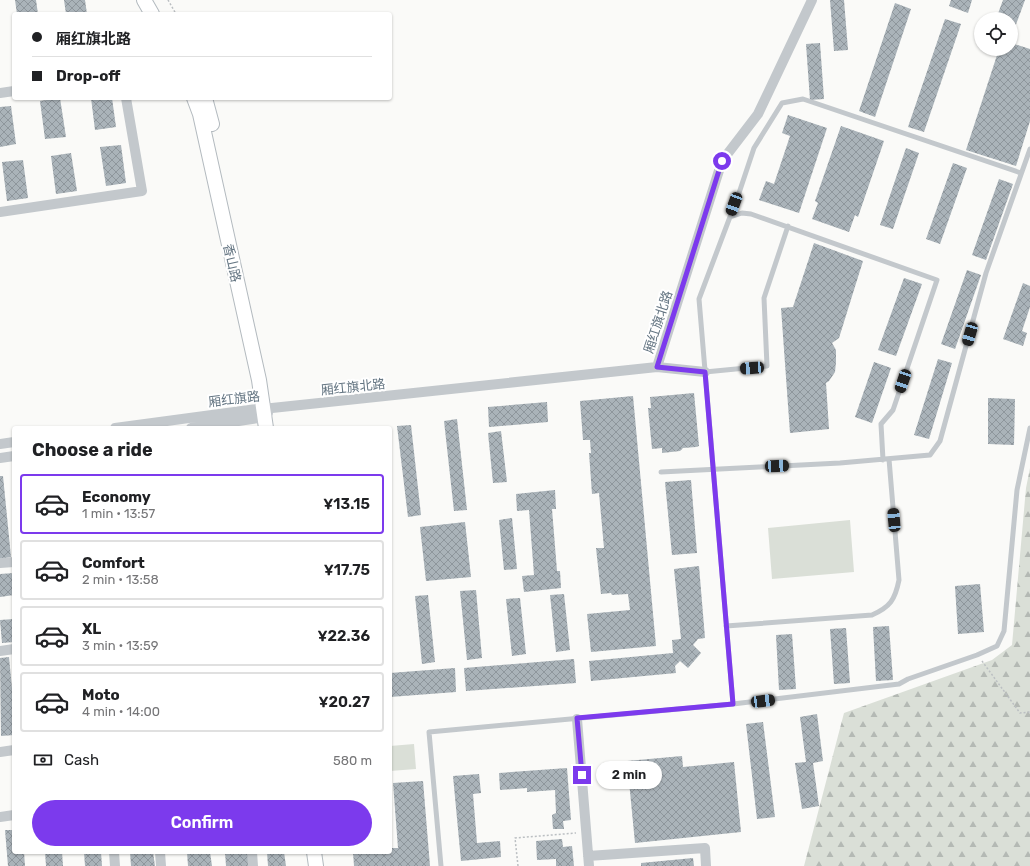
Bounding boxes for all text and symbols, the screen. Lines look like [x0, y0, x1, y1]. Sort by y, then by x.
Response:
map controls [974, 12, 1018, 56]
button: locate [974, 12, 1018, 56]
text: 厢红旗北路 [56, 30, 131, 48]
text: Drop-off [56, 67, 120, 85]
route start [713, 152, 731, 170]
car [724, 191, 744, 217]
street label: 香山路 [220, 242, 244, 284]
street label: 厢红旗北路 [641, 289, 675, 355]
car [961, 321, 979, 347]
car [740, 361, 764, 375]
car [893, 368, 913, 394]
street label: 厢红旗北路 [320, 376, 386, 398]
street label: 厢红旗路 [207, 388, 261, 410]
text: Choose a ride [32, 439, 153, 461]
car [765, 459, 789, 473]
icon: car [34, 486, 70, 522]
text: Economy [82, 488, 151, 506]
text: ¥13.15 [323, 495, 370, 513]
text: 1 min · 13:57 [82, 506, 155, 521]
car [887, 508, 901, 532]
icon: car [34, 552, 70, 588]
text: Comfort [82, 554, 145, 572]
text: ¥17.75 [324, 561, 370, 579]
text: 2 min · 13:58 [82, 572, 159, 587]
icon: car [34, 618, 70, 654]
text: XL [82, 620, 101, 638]
text: ¥22.36 [318, 627, 370, 645]
text: 3 min · 13:59 [82, 638, 158, 653]
icon: car [34, 684, 70, 720]
text: Moto [82, 686, 120, 704]
text: ¥20.27 [319, 693, 370, 711]
car [750, 694, 776, 708]
text: 4 min · 14:00 [82, 704, 160, 719]
icon: cash [32, 749, 54, 771]
text: Cash [64, 751, 99, 769]
text: 580 m [333, 753, 372, 768]
callout: 2 min [596, 761, 662, 789]
route end [573, 766, 591, 784]
text: 2 min [612, 767, 646, 782]
button: Confirm [32, 800, 372, 846]

